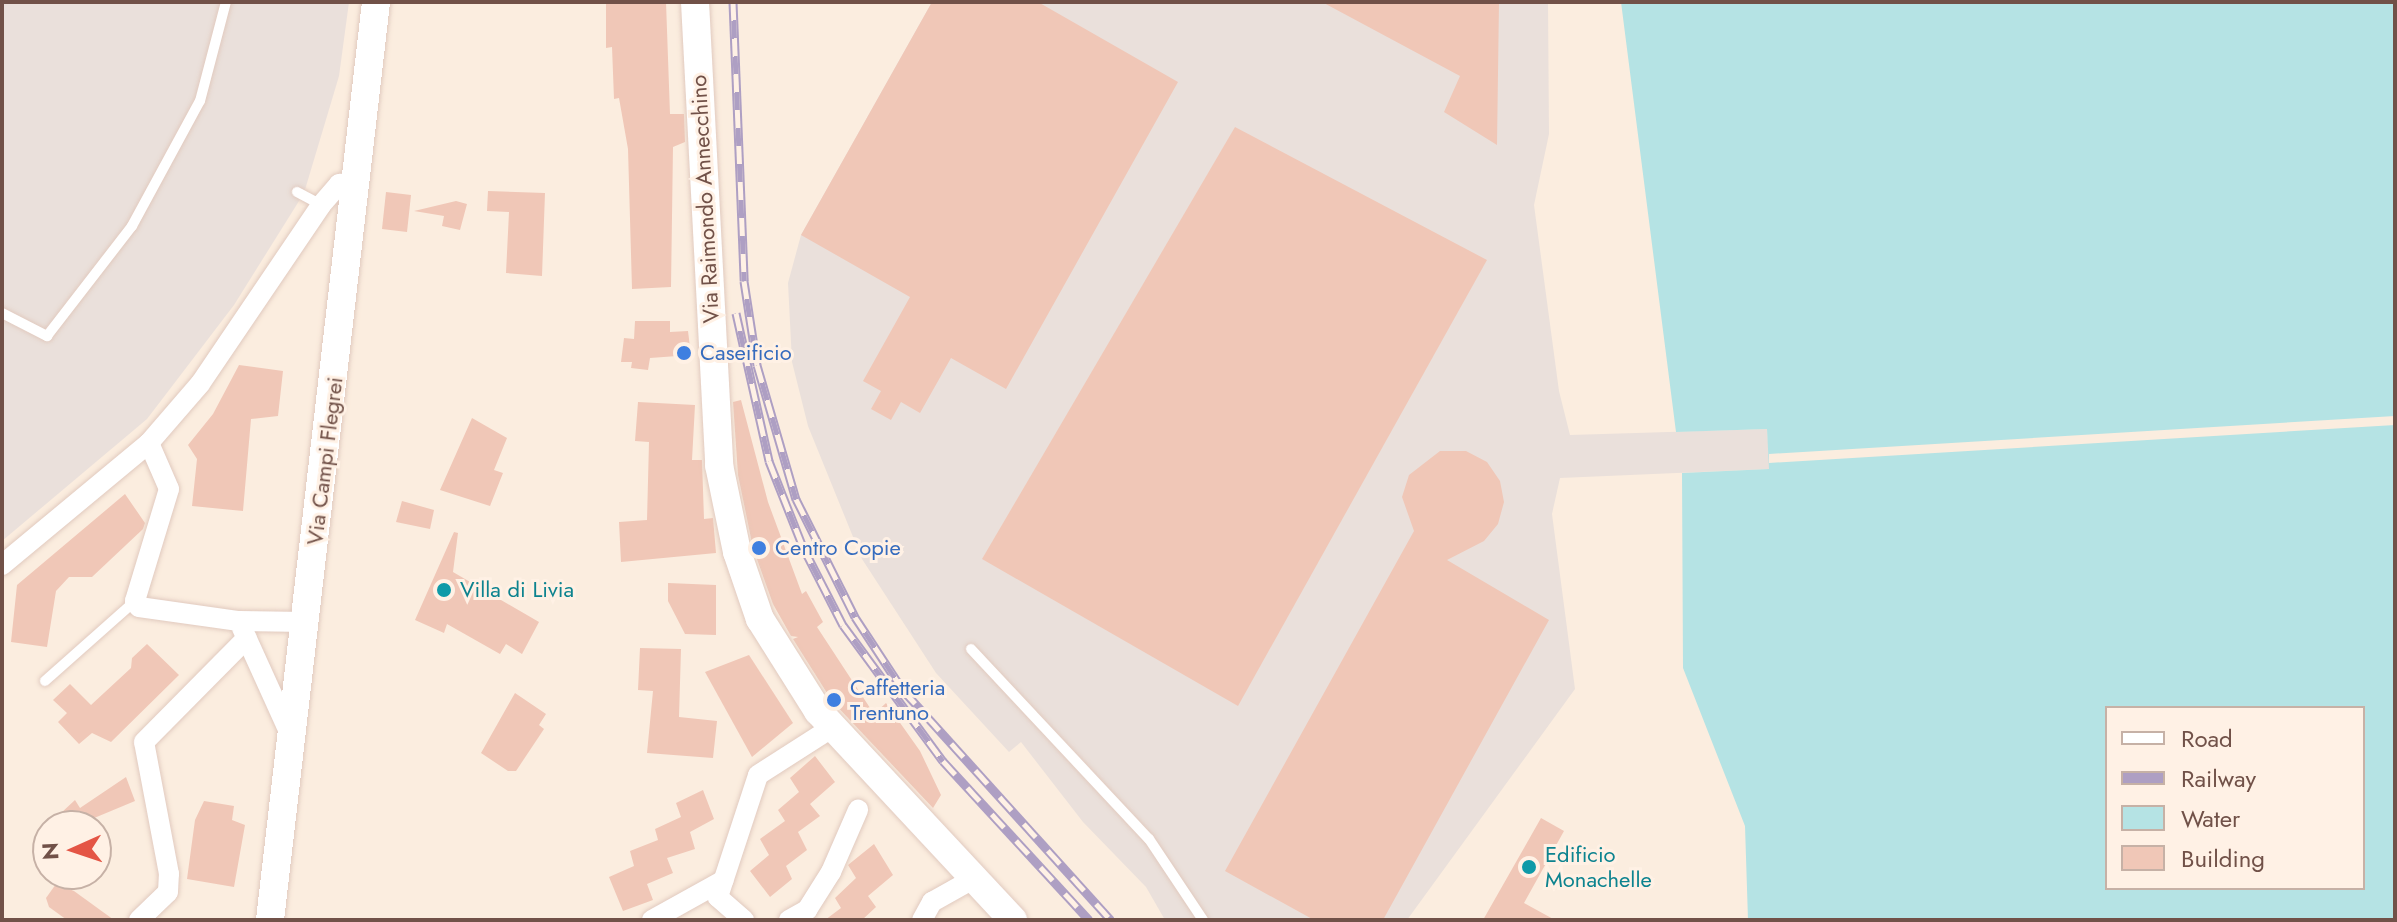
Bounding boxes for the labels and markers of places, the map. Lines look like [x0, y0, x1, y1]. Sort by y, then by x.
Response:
place label: Caseificio [700, 340, 792, 366]
marker: Caseificio [675, 344, 693, 362]
place label: Centro Copie [775, 535, 901, 561]
marker: Centro Copie [750, 539, 768, 557]
place label: Villa di Livia [460, 577, 574, 603]
marker: Villa di Livia [435, 581, 453, 599]
place label: Caffetteria Trentuno [850, 674, 945, 726]
marker: Caffetteria Trentuno [825, 691, 843, 709]
place label: Edificio Monachelle [1545, 841, 1652, 892]
marker: Edificio Monachelle [1520, 858, 1538, 876]

